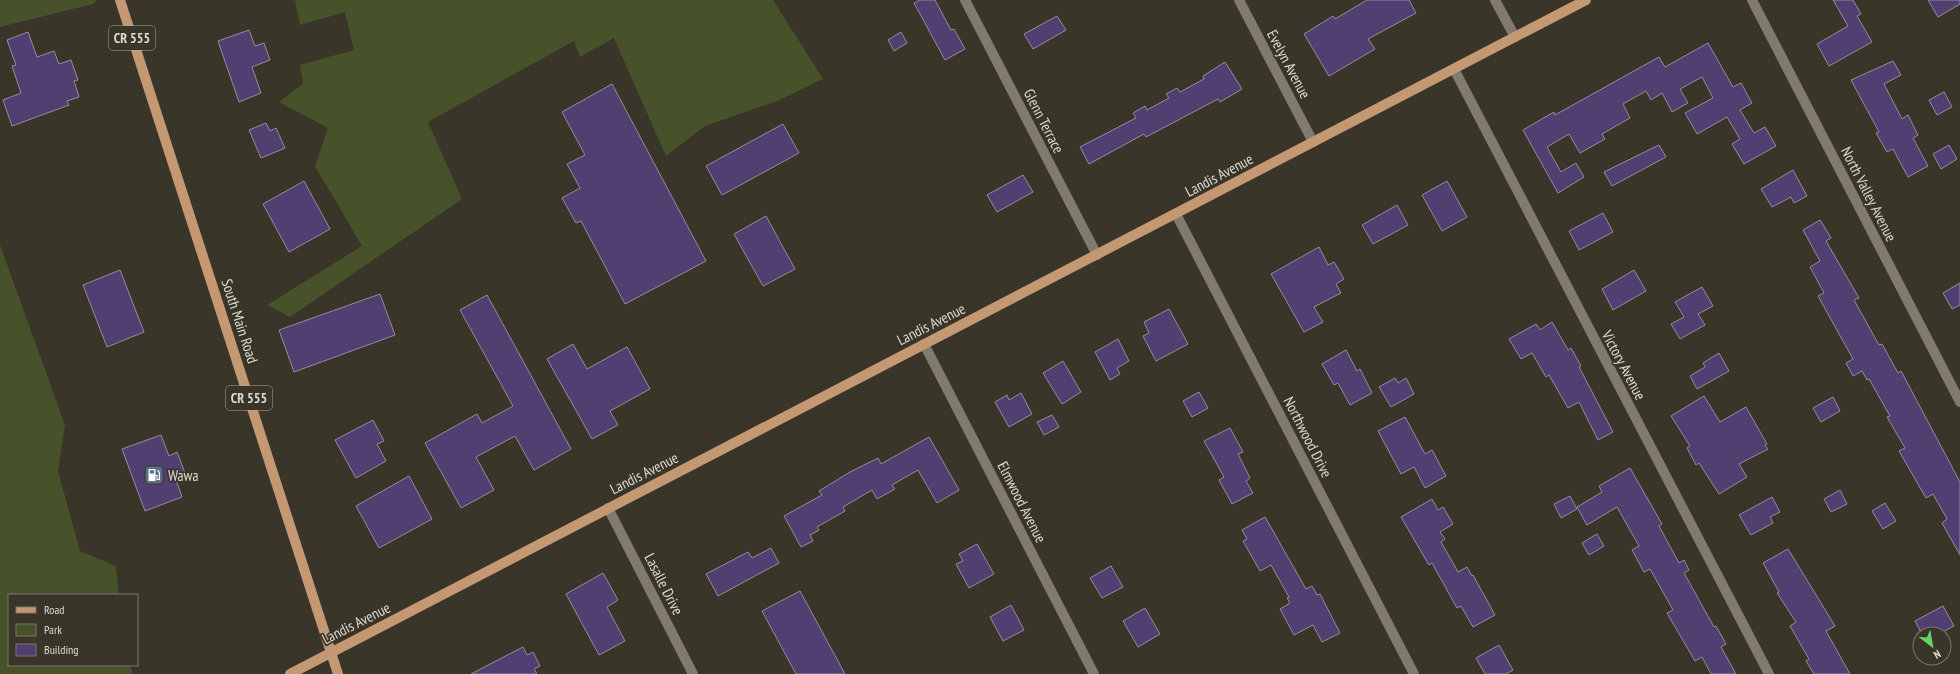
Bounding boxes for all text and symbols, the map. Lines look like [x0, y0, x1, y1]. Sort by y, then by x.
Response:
road number: CR 555 [109, 26, 155, 50]
street label: Evelyn Avenue [1263, 26, 1315, 102]
street label: Glenn Terrace [1020, 86, 1068, 156]
street label: North Valley Avenue [1837, 143, 1901, 245]
street label: Landis Avenue [1182, 149, 1256, 201]
street label: South Main Road [217, 276, 263, 366]
street label: Landis Avenue [894, 299, 968, 349]
street label: Victory Avenue [1597, 326, 1650, 403]
road number: CR 555 [226, 386, 272, 410]
street label: Northwood Drive [1279, 393, 1337, 481]
street label: Landis Avenue [607, 448, 681, 498]
street label: Elmwood Avenue [993, 458, 1051, 546]
fuel station icon: Wawa [143, 464, 165, 486]
place label: Wawa [168, 466, 198, 485]
street label: Lasalle Drive [640, 550, 688, 618]
legend [8, 594, 138, 666]
street label: Landis Avenue [319, 598, 393, 648]
text: Road [44, 602, 64, 617]
text: Park [44, 622, 62, 637]
north arrow [1912, 626, 1952, 666]
text: Building [44, 642, 79, 657]
text: N [1931, 647, 1943, 662]

